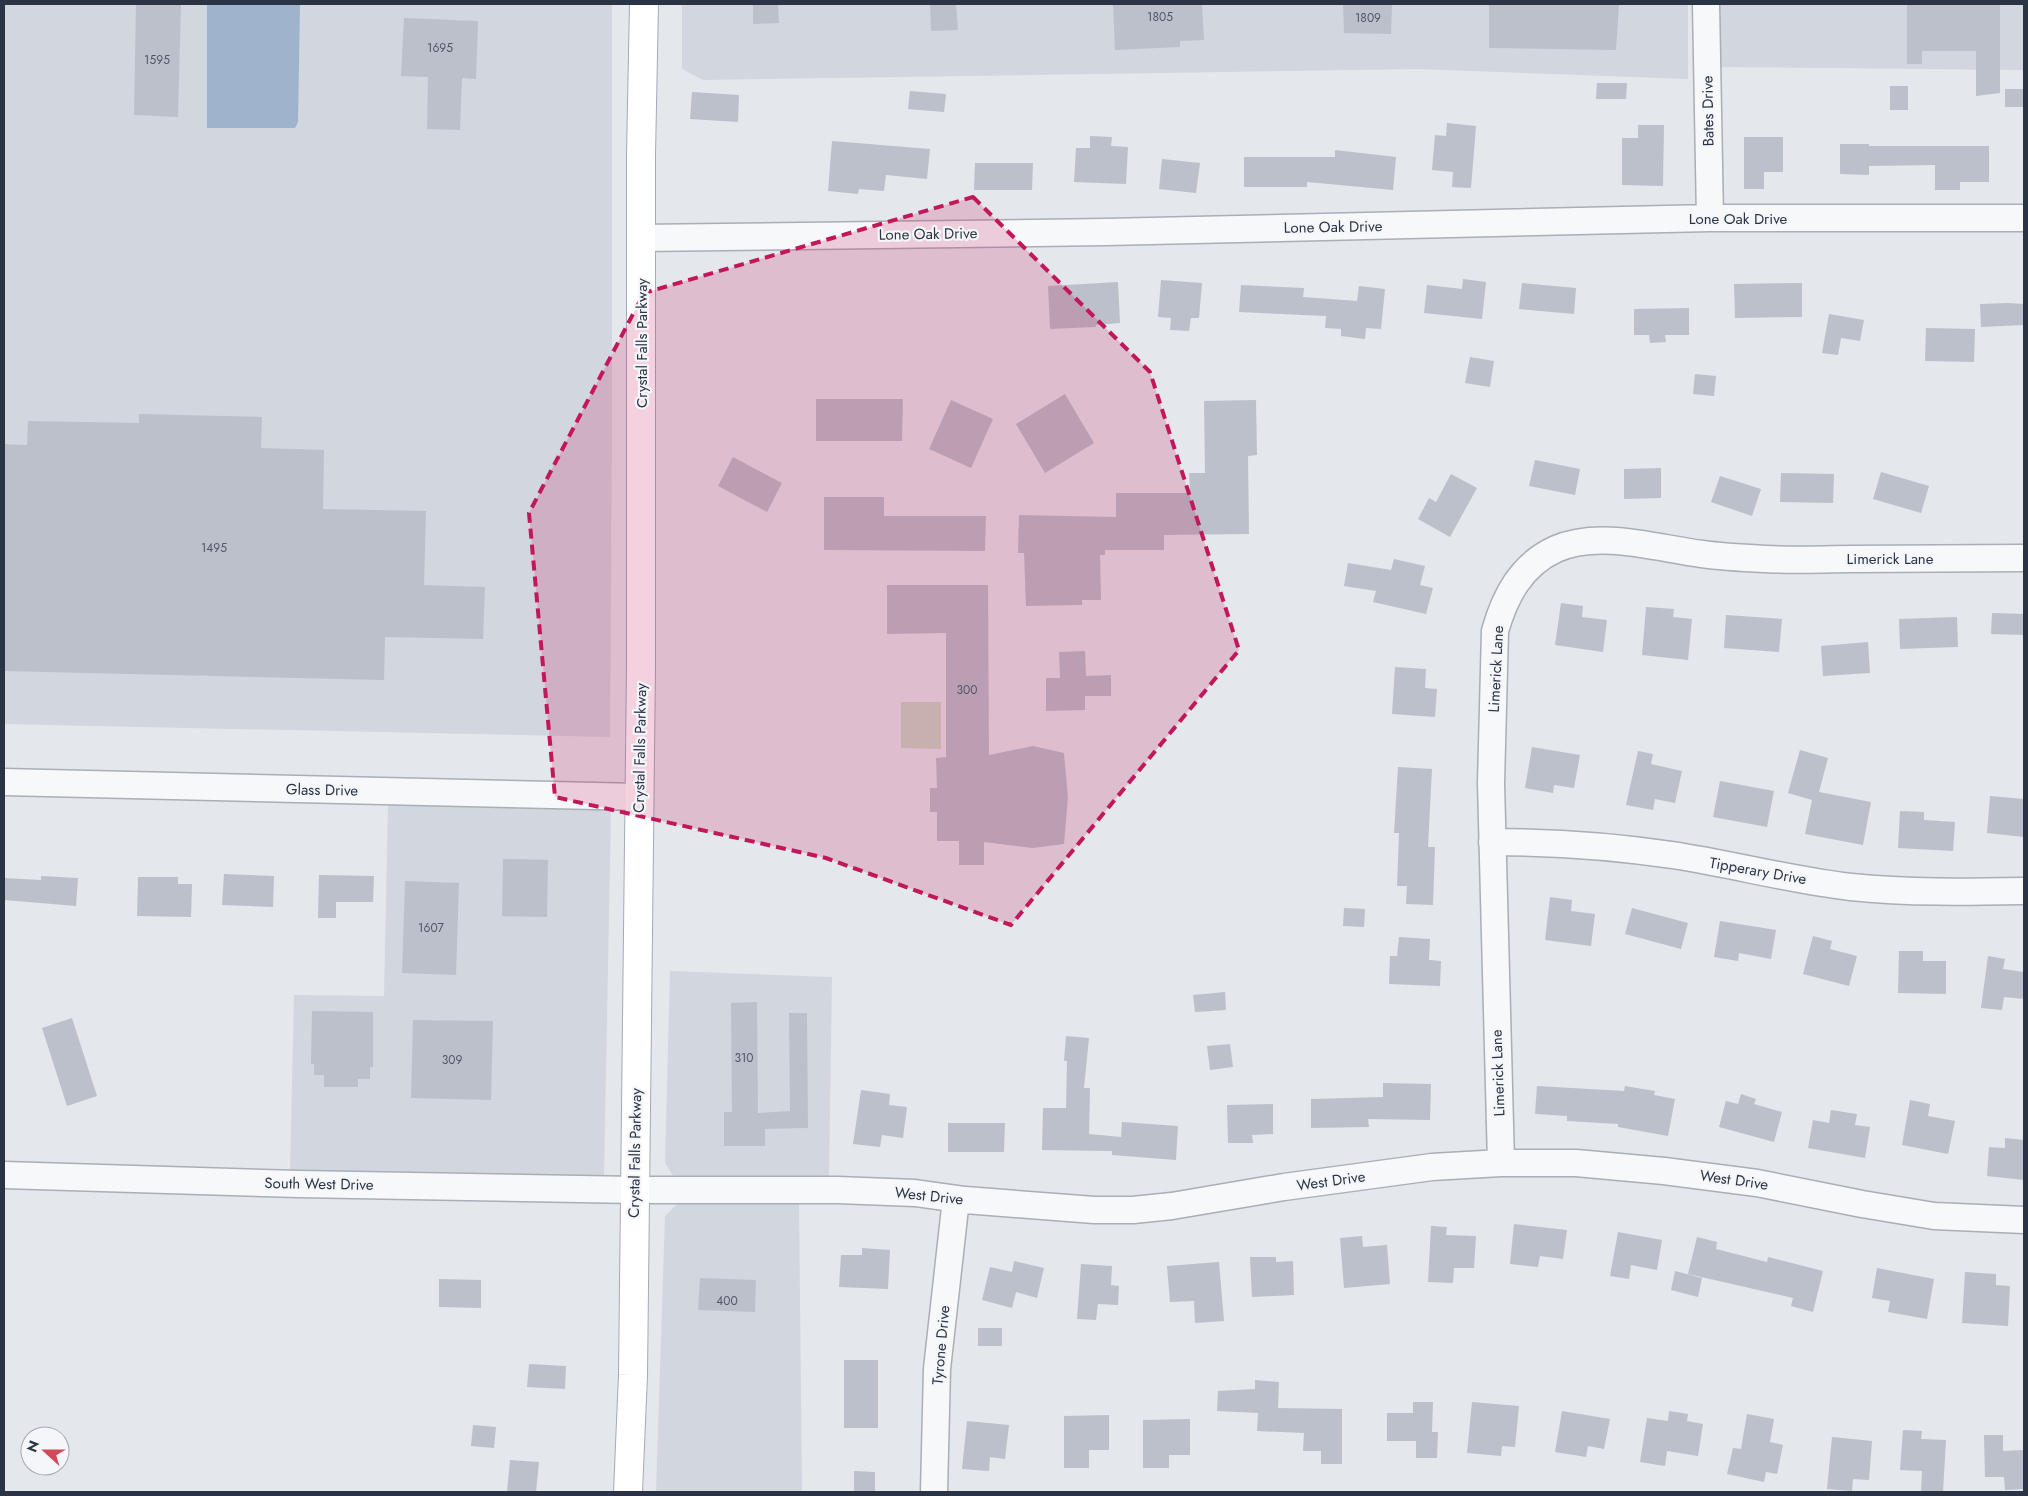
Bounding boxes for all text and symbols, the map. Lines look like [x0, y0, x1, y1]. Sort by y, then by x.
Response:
house number: 1805 [1147, 8, 1173, 26]
house number: 1809 [1355, 9, 1381, 27]
house number: 1695 [427, 39, 453, 57]
house number: 1595 [144, 51, 170, 69]
street label: Bates Drive [1696, 75, 1720, 147]
street label: Lone Oak Drive [1689, 208, 1788, 230]
street label: Lone Oak Drive [1284, 215, 1383, 239]
street label: Lone Oak Drive [879, 222, 978, 246]
street label: Crystal Falls Parkway [631, 278, 653, 408]
house number: 1495 [201, 539, 227, 557]
street label: Limerick Lane [1847, 548, 1934, 570]
street label: Limerick Lane [1483, 625, 1509, 713]
house number: 300 [957, 681, 977, 699]
street label: Crystal Falls Parkway [628, 682, 652, 813]
street label: Glass Drive [286, 778, 359, 802]
street label: Tipperary Drive [1708, 852, 1808, 890]
house number: 1607 [418, 919, 445, 937]
street label: Limerick Lane [1485, 1029, 1511, 1117]
house number: 310 [734, 1049, 754, 1067]
house number: 309 [442, 1051, 462, 1069]
street label: Crystal Falls Parkway [623, 1087, 647, 1218]
street label: West Drive [1698, 1164, 1770, 1196]
street label: West Drive [1295, 1165, 1367, 1197]
street label: South West Drive [264, 1172, 374, 1196]
street label: West Drive [894, 1181, 965, 1211]
house number: 400 [716, 1292, 738, 1310]
street label: Tyrone Drive [927, 1304, 955, 1386]
north arrow [20, 1426, 70, 1476]
text: N [22, 1438, 44, 1455]

